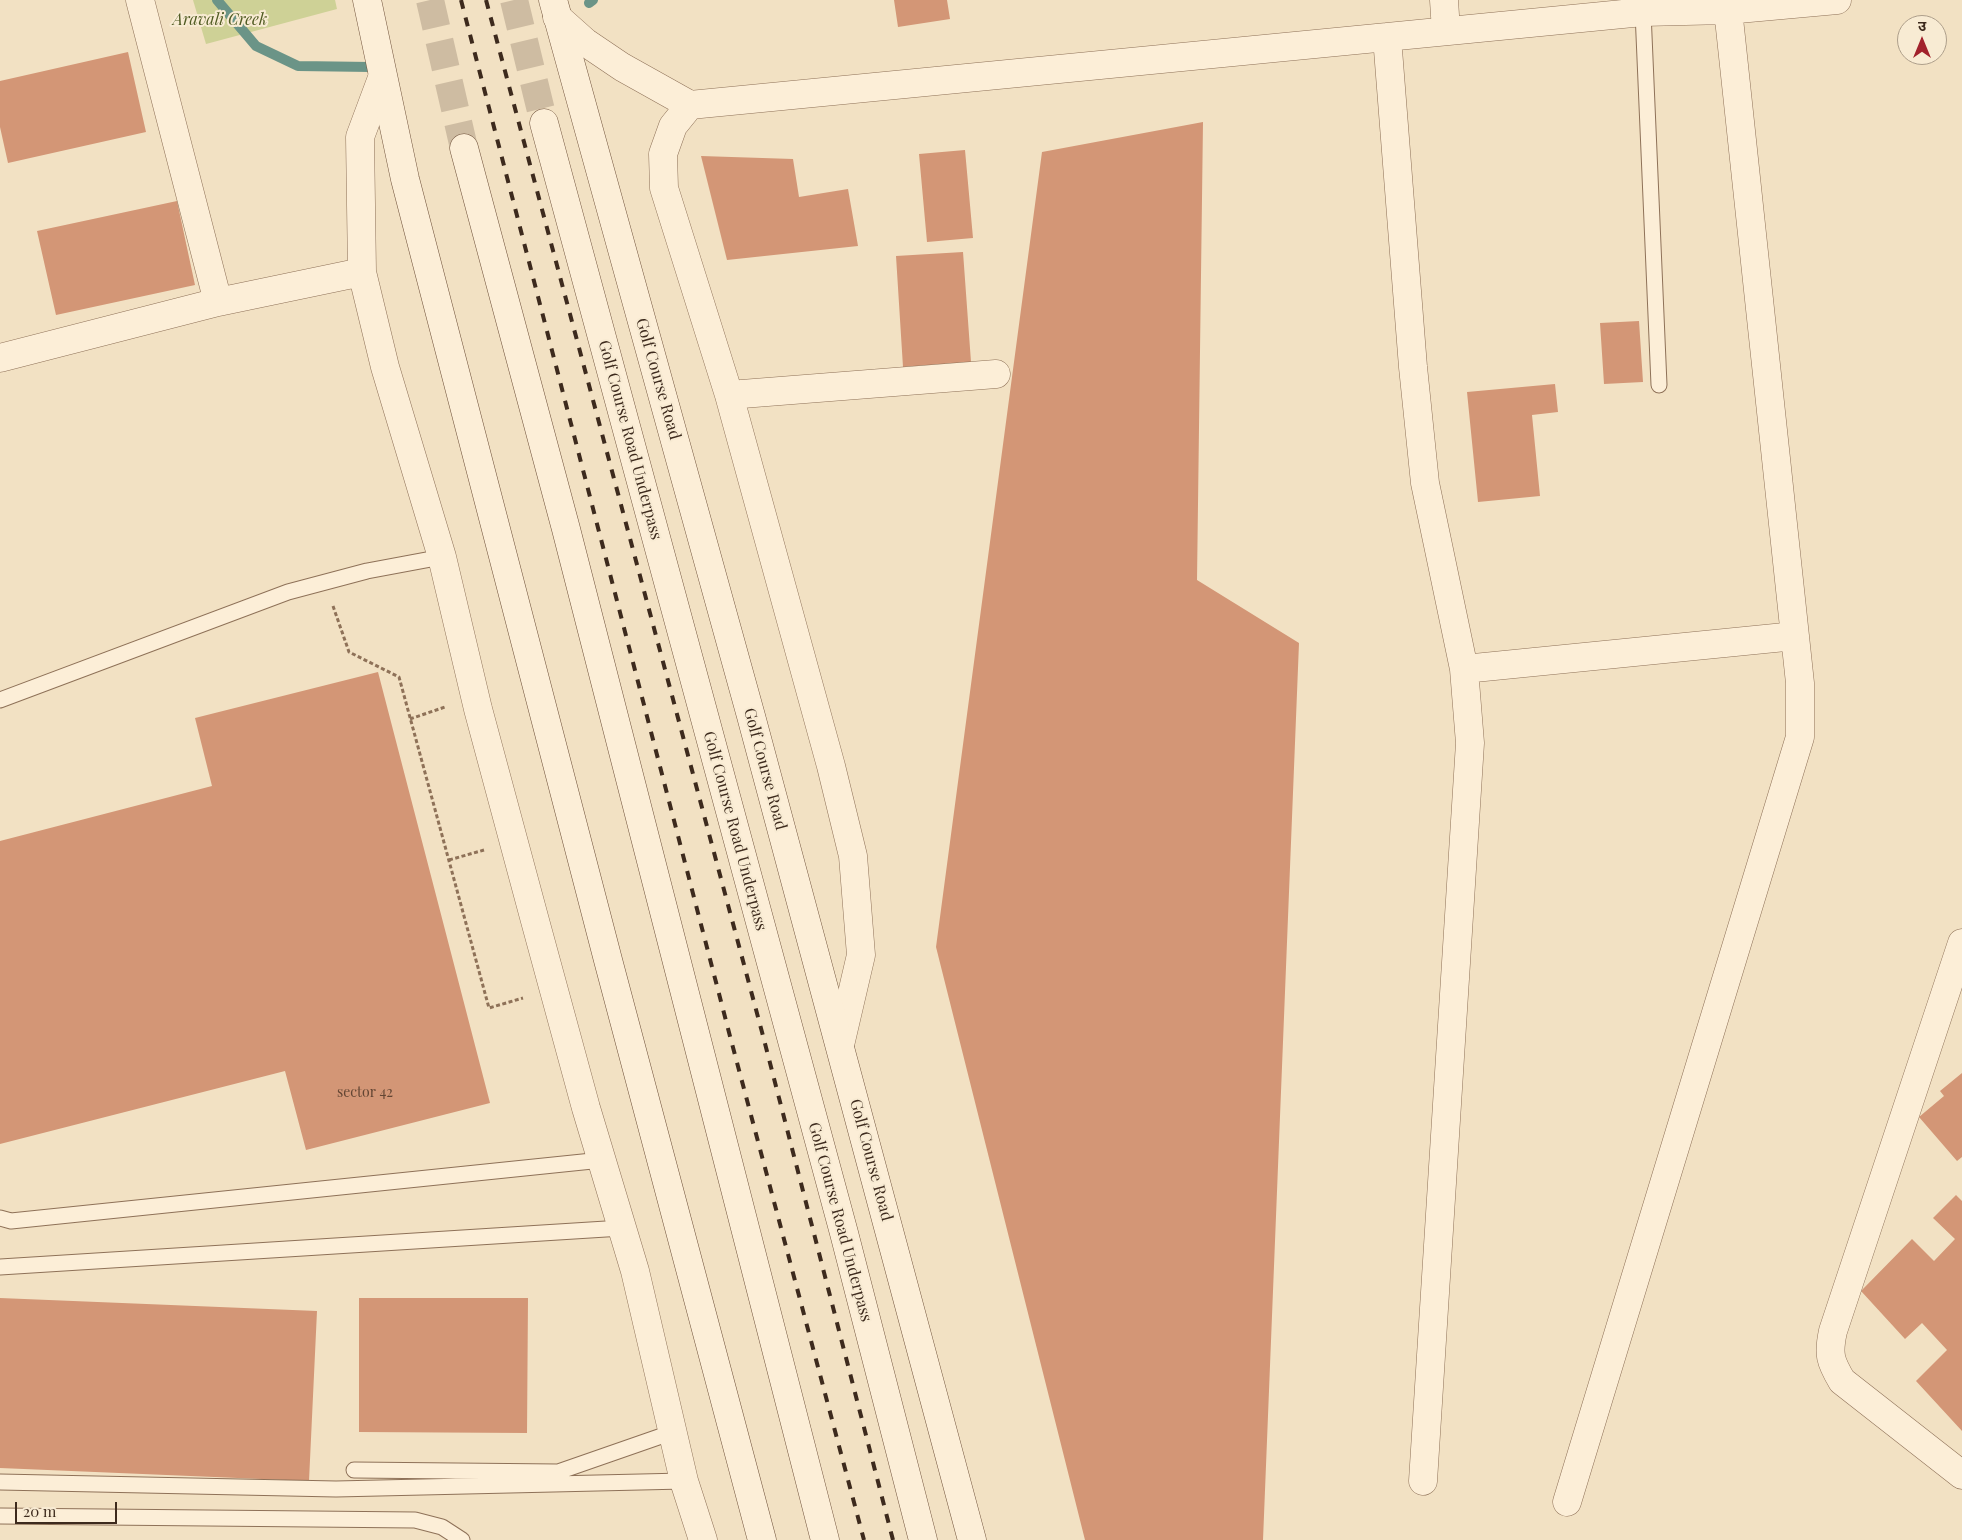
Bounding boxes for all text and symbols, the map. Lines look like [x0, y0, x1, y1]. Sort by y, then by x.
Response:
park label: Aravali Creek [173, 10, 267, 30]
north arrow [1897, 15, 1947, 65]
text: उ [1918, 16, 1926, 35]
street label: Golf Course Road [631, 316, 685, 442]
street label: Golf Course Road Underpass [594, 338, 666, 542]
street label: Golf Course Road [739, 706, 791, 832]
street label: Golf Course Road Underpass [699, 729, 771, 933]
house number: sector 42 [337, 1085, 393, 1101]
street label: Golf Course Road [845, 1097, 897, 1223]
street label: Golf Course Road Underpass [804, 1120, 876, 1324]
scale bar [18, 1492, 120, 1524]
text: 20 m [23, 1501, 56, 1521]

